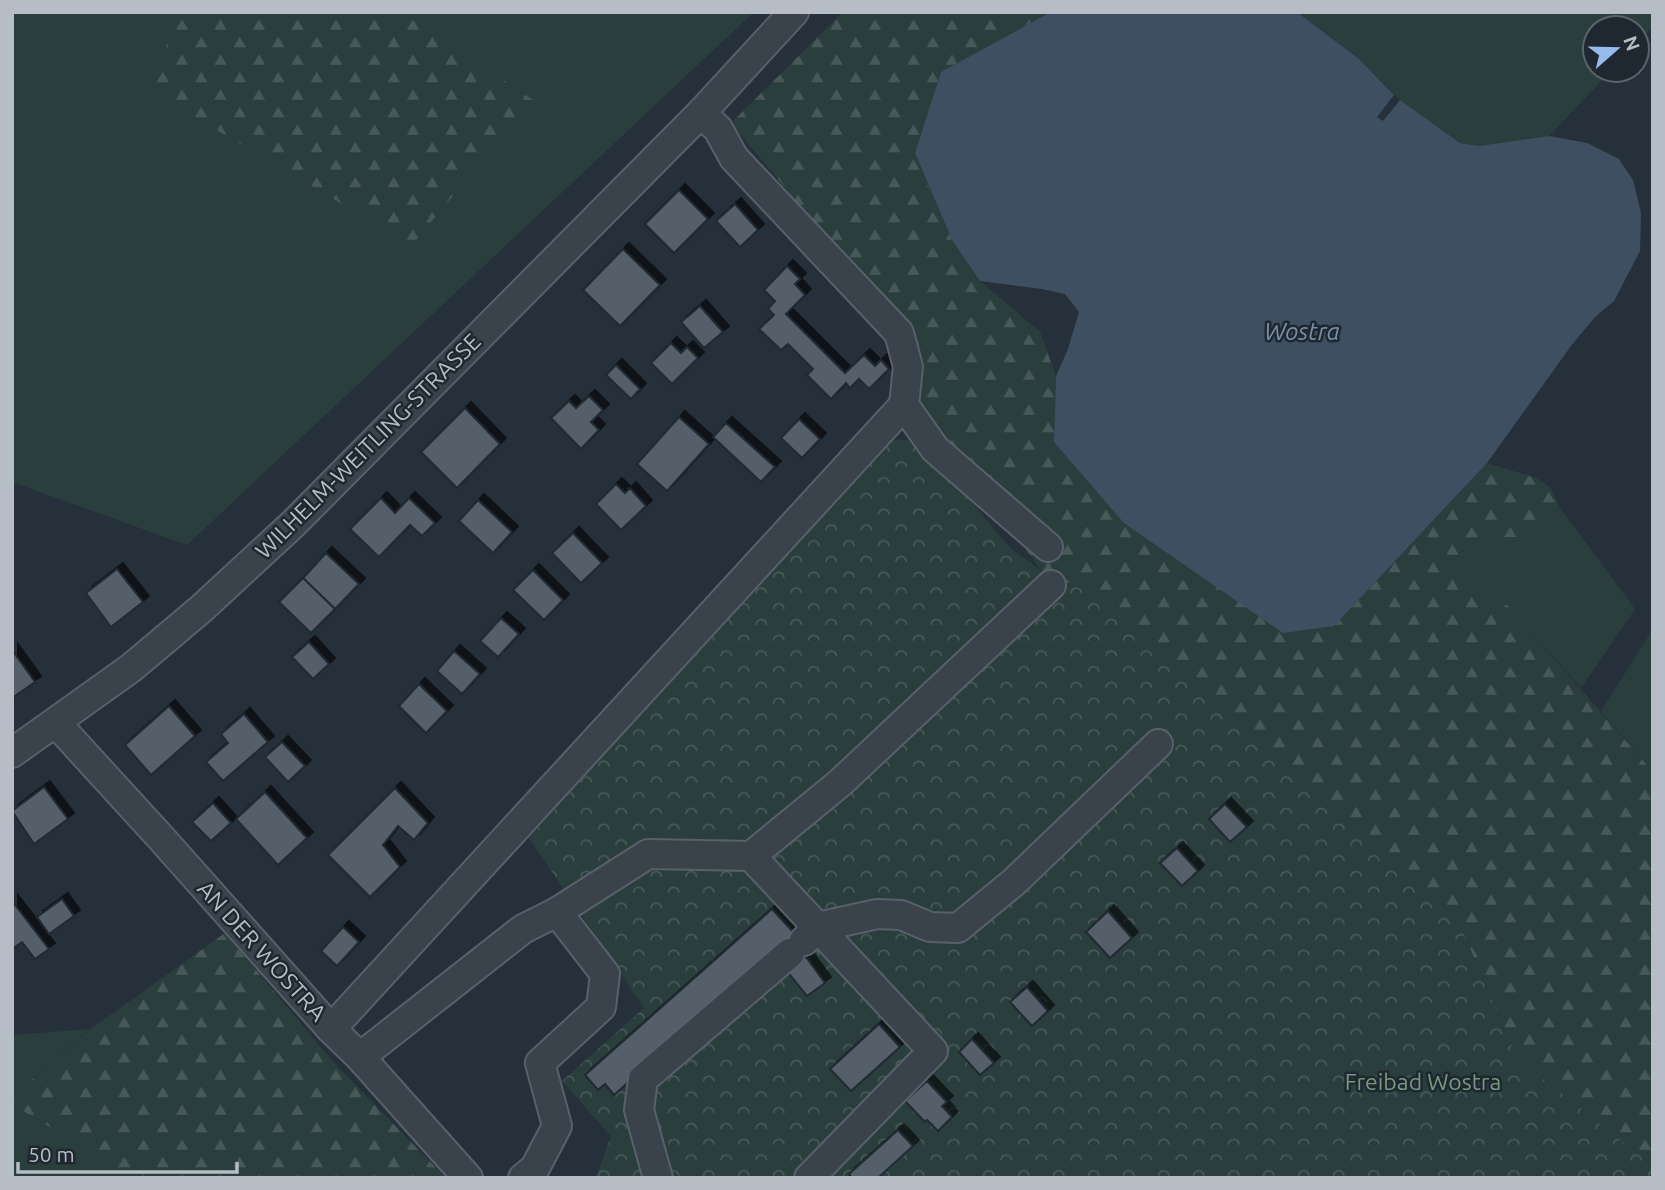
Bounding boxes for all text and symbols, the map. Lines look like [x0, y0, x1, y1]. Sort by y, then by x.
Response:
north arrow [1581, 14, 1651, 84]
text: N [1619, 33, 1645, 54]
water label: Wostra [1264, 318, 1340, 345]
street label: WILHELM-WEITLING-STRASSE [250, 328, 485, 563]
street label: AN DER WOSTRA [193, 876, 332, 1026]
park label: Freibad Wostra [1345, 1069, 1501, 1094]
scale bar [18, 1130, 236, 1174]
text: 50 m [28, 1142, 75, 1166]

